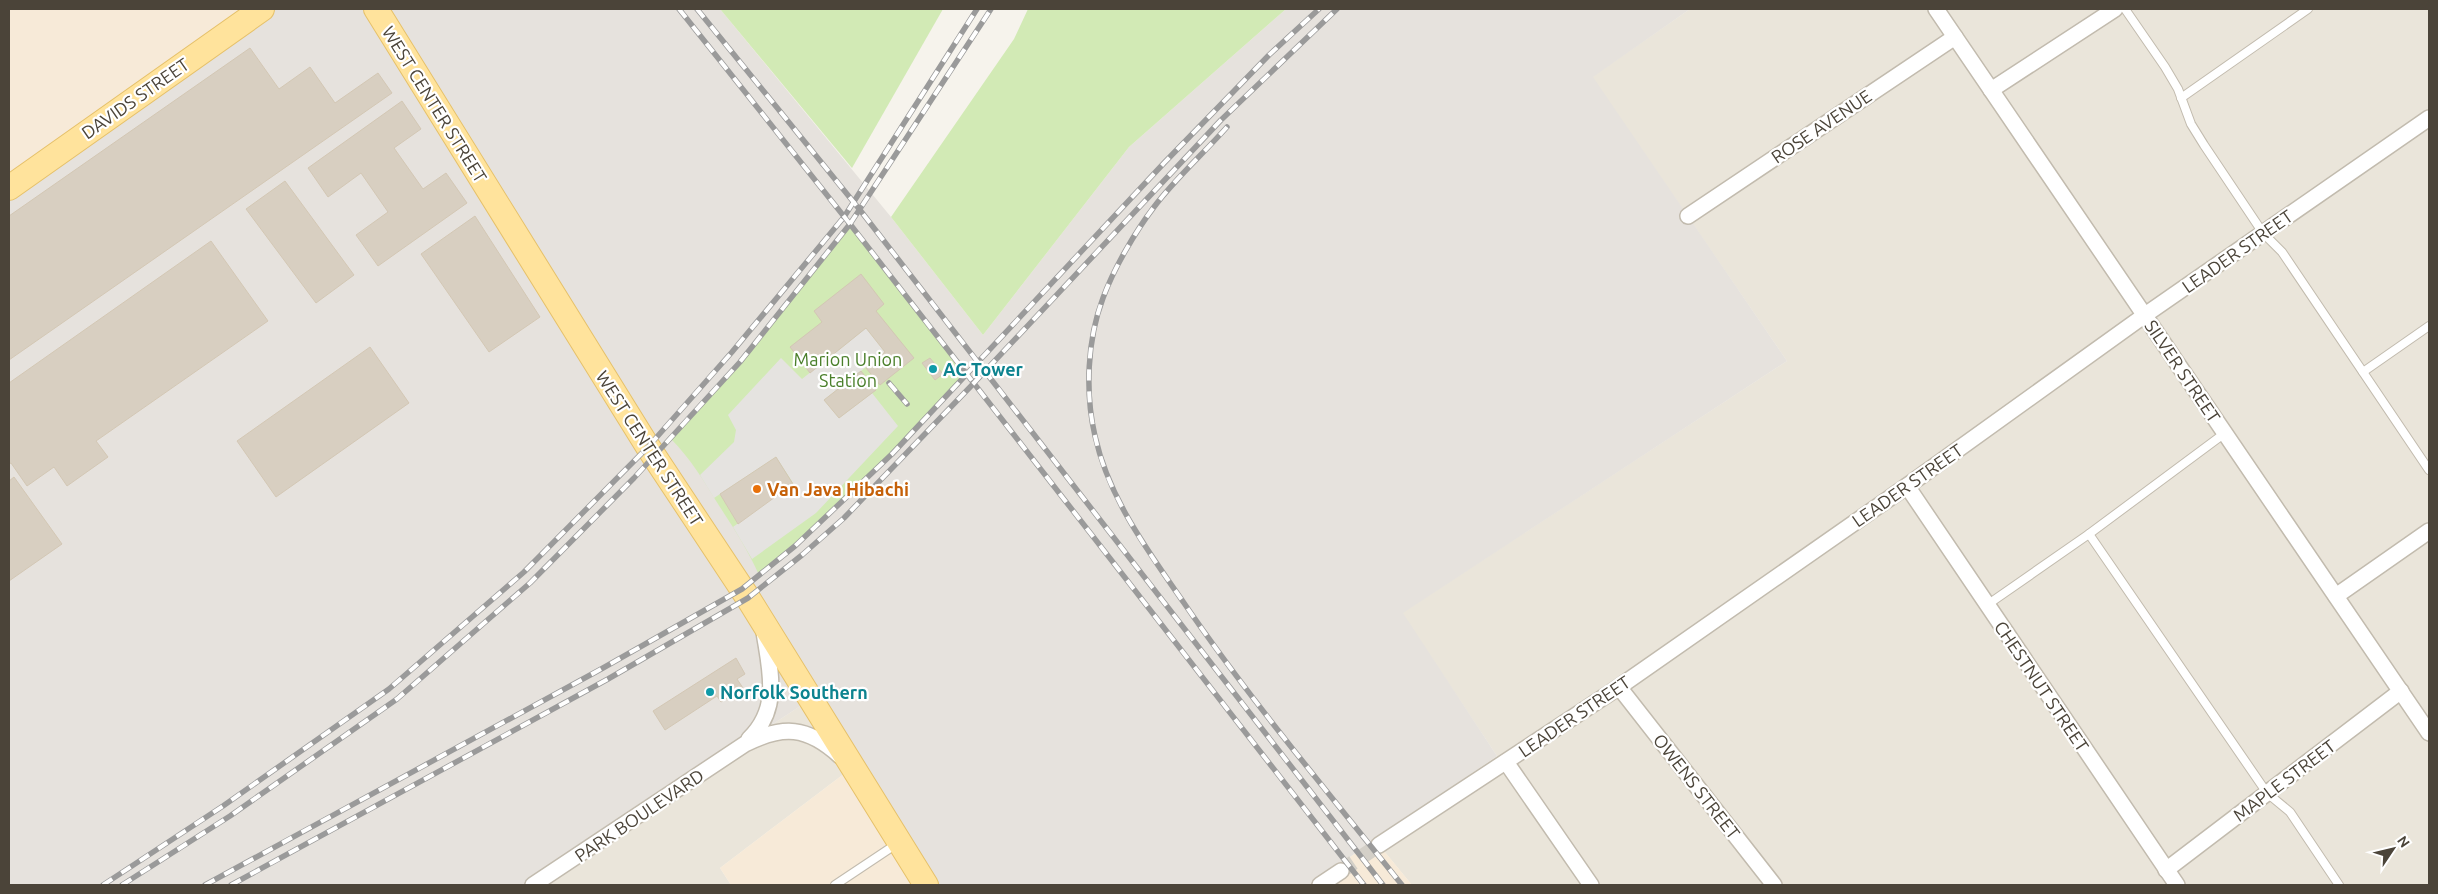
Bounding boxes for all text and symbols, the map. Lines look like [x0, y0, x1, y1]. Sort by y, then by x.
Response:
street label: WEST CENTER STREET [379, 22, 491, 186]
street label: DAVIDS STREET [77, 54, 193, 142]
street label: ROSE AVENUE [1767, 85, 1875, 167]
street label: LEADER STREET [2178, 205, 2296, 297]
street label: SILVER STREET [2141, 316, 2225, 426]
park label: Marion Union Station [794, 349, 902, 390]
place label: AC Tower [943, 359, 1024, 379]
marker: AC Tower [927, 363, 939, 375]
street label: WEST CENTER STREET [592, 367, 708, 529]
street label: LEADER STREET [1848, 439, 1966, 531]
place label: Van Java Hibachi [767, 479, 909, 499]
marker: Van Java Hibachi [751, 483, 763, 495]
street label: CHESTNUT STREET [1991, 617, 2093, 755]
street label: LEADER STREET [1514, 671, 1634, 761]
place label: Norfolk Southern [720, 682, 868, 702]
marker: Norfolk Southern [704, 686, 716, 698]
street label: OWENS STREET [1650, 729, 1744, 843]
street label: MAPLE STREET [2229, 735, 2339, 825]
street label: PARK BOULEVARD [571, 764, 707, 866]
north arrow [2368, 824, 2418, 874]
text: N [2394, 833, 2413, 850]

